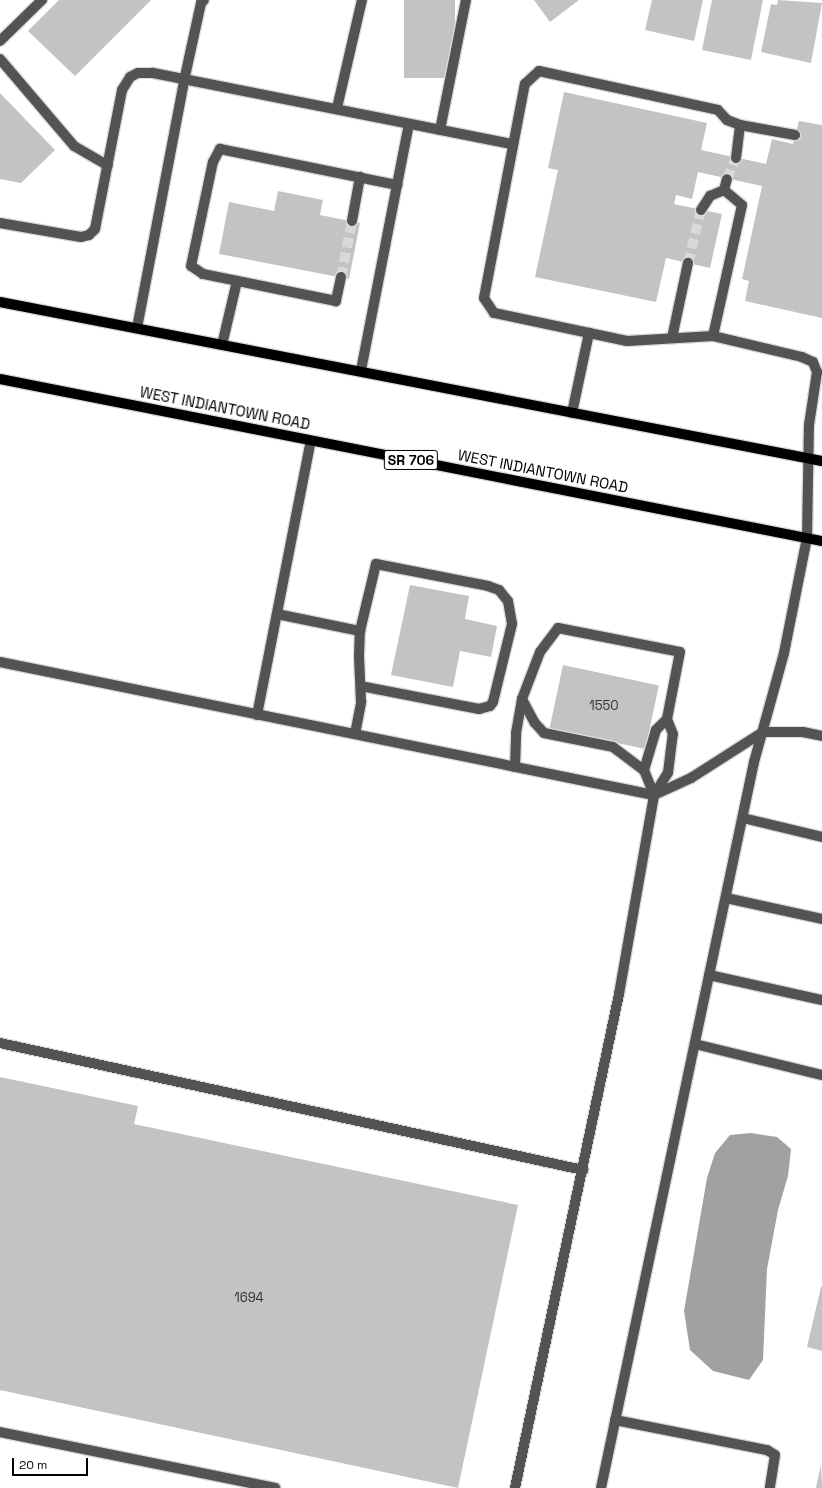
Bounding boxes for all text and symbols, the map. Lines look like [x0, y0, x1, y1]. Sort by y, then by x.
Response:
street label: WEST INDIANTOWN ROAD [138, 383, 312, 433]
street label: WEST INDIANTOWN ROAD [456, 446, 630, 496]
road number: SR 706 [383, 448, 439, 472]
house number: 1550 [589, 698, 619, 714]
house number: 1694 [234, 1290, 264, 1306]
scale bar [14, 1450, 90, 1476]
text: 20 m [19, 1457, 47, 1473]

